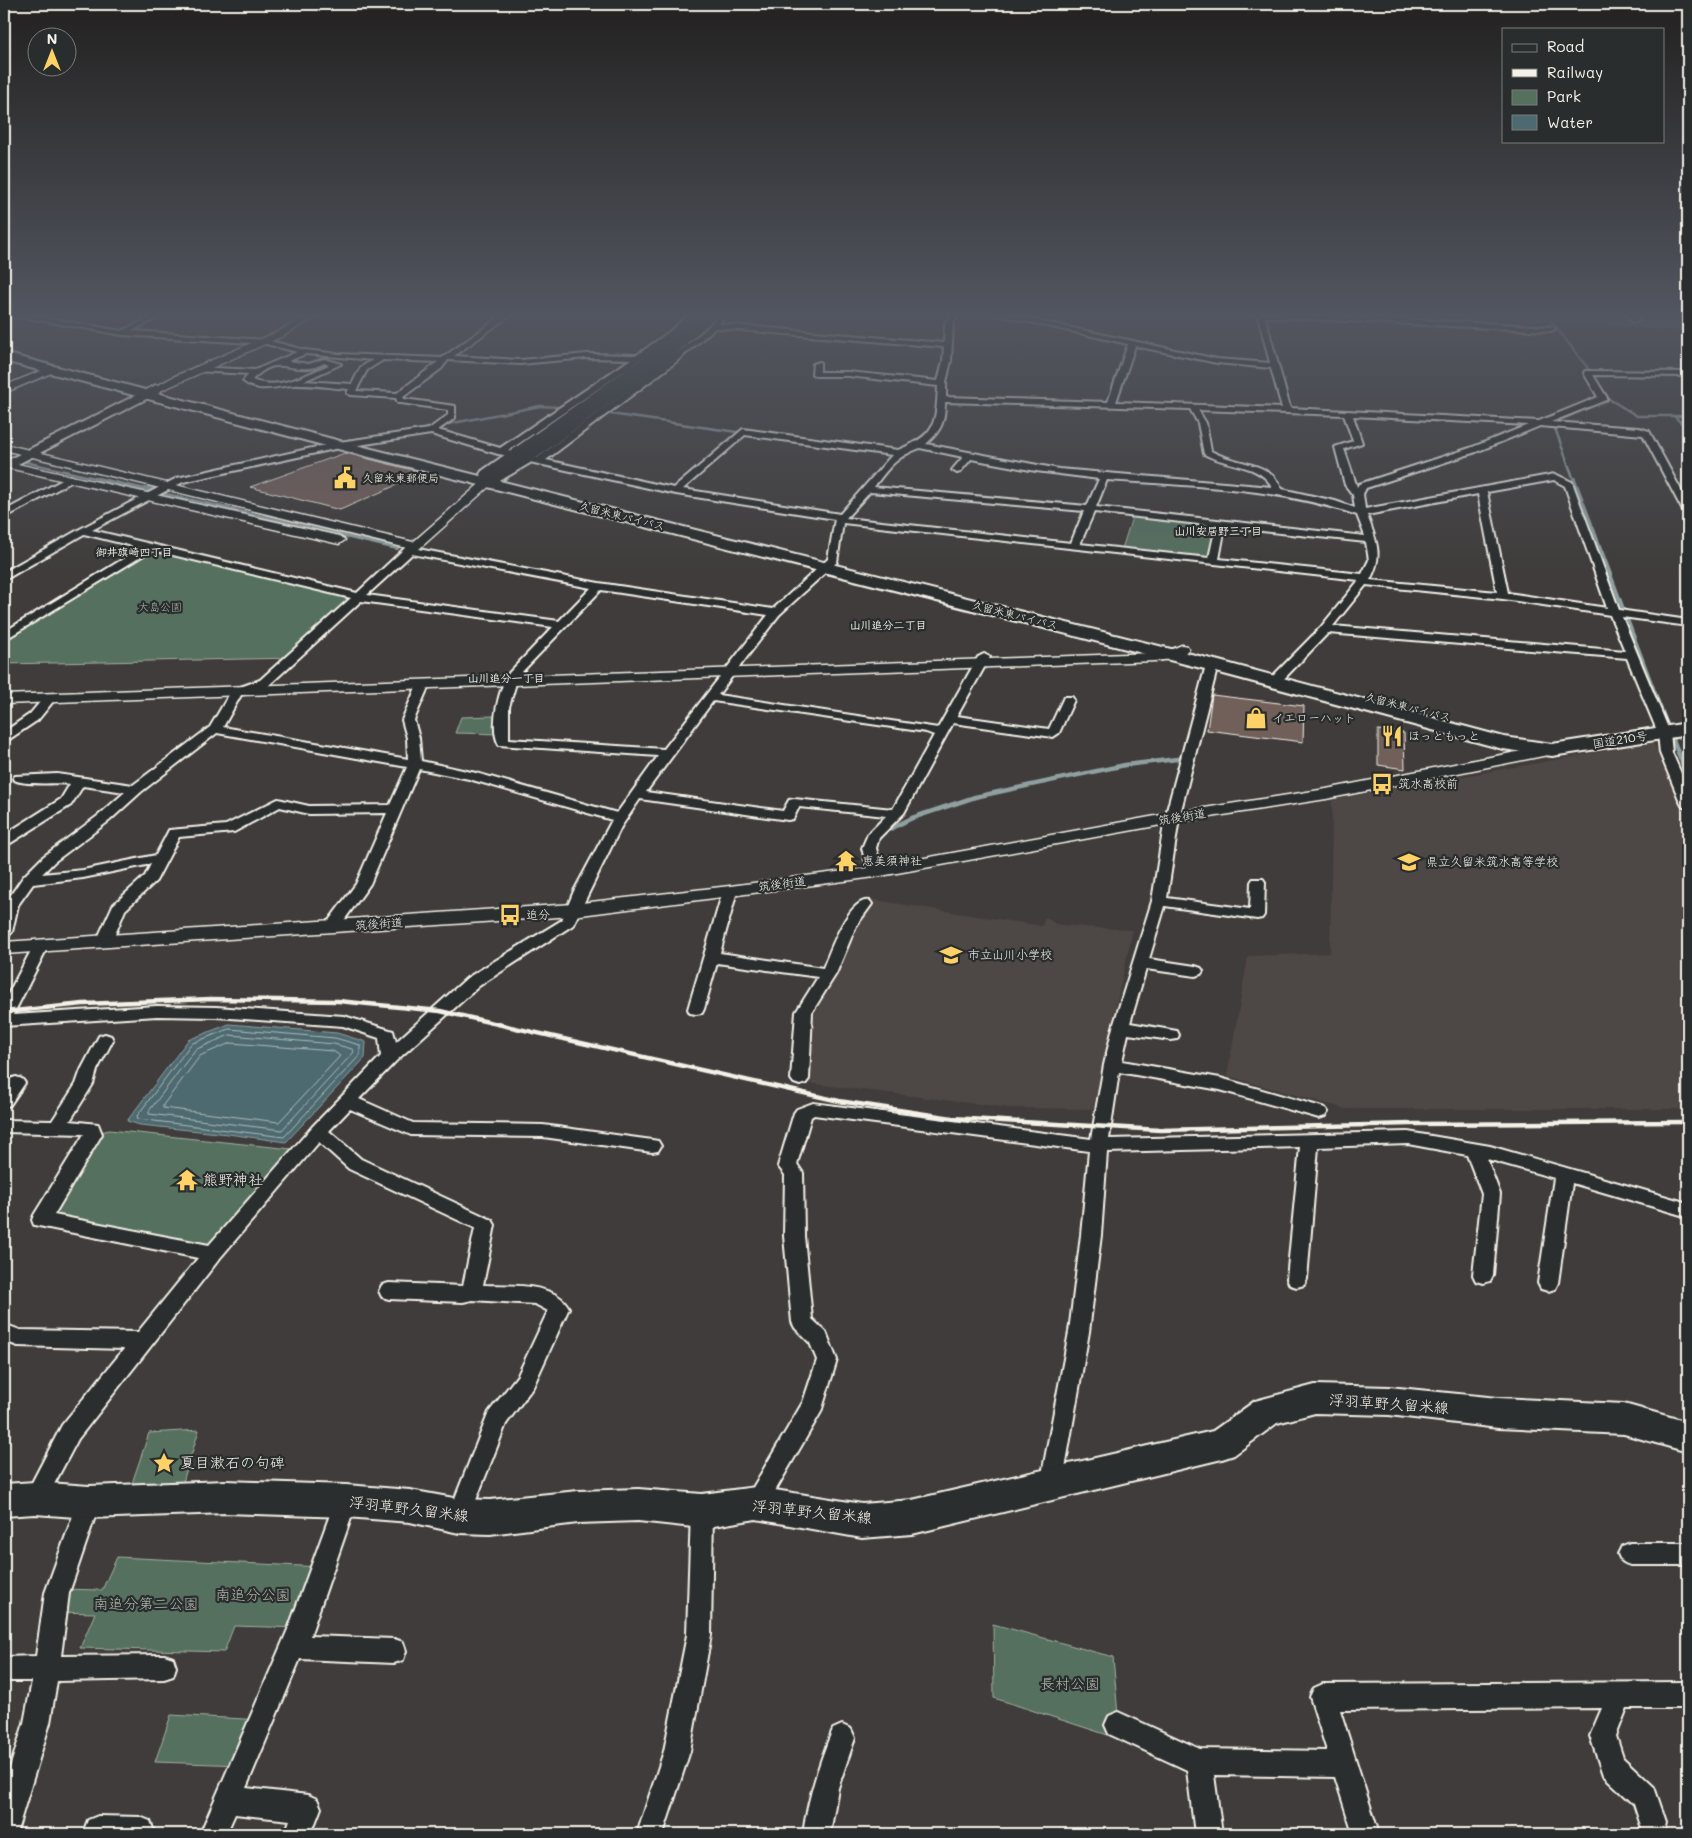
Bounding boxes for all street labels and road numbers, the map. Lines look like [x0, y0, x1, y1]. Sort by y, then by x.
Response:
street label: 久留米東バイパス [578, 498, 667, 533]
street label: 久留米東バイパス [971, 597, 1060, 632]
street label: 久留米東バイパス [1364, 689, 1453, 724]
street label: 国道210号 [1591, 727, 1648, 751]
street label: 筑後街道 [1157, 804, 1207, 828]
street label: 筑後街道 [757, 872, 807, 894]
street label: 筑後街道 [354, 913, 403, 933]
street label: 浮羽草野久留米線 [1329, 1389, 1450, 1417]
street label: 浮羽草野久留米線 [348, 1491, 470, 1525]
street label: 浮羽草野久留米線 [751, 1495, 873, 1527]

